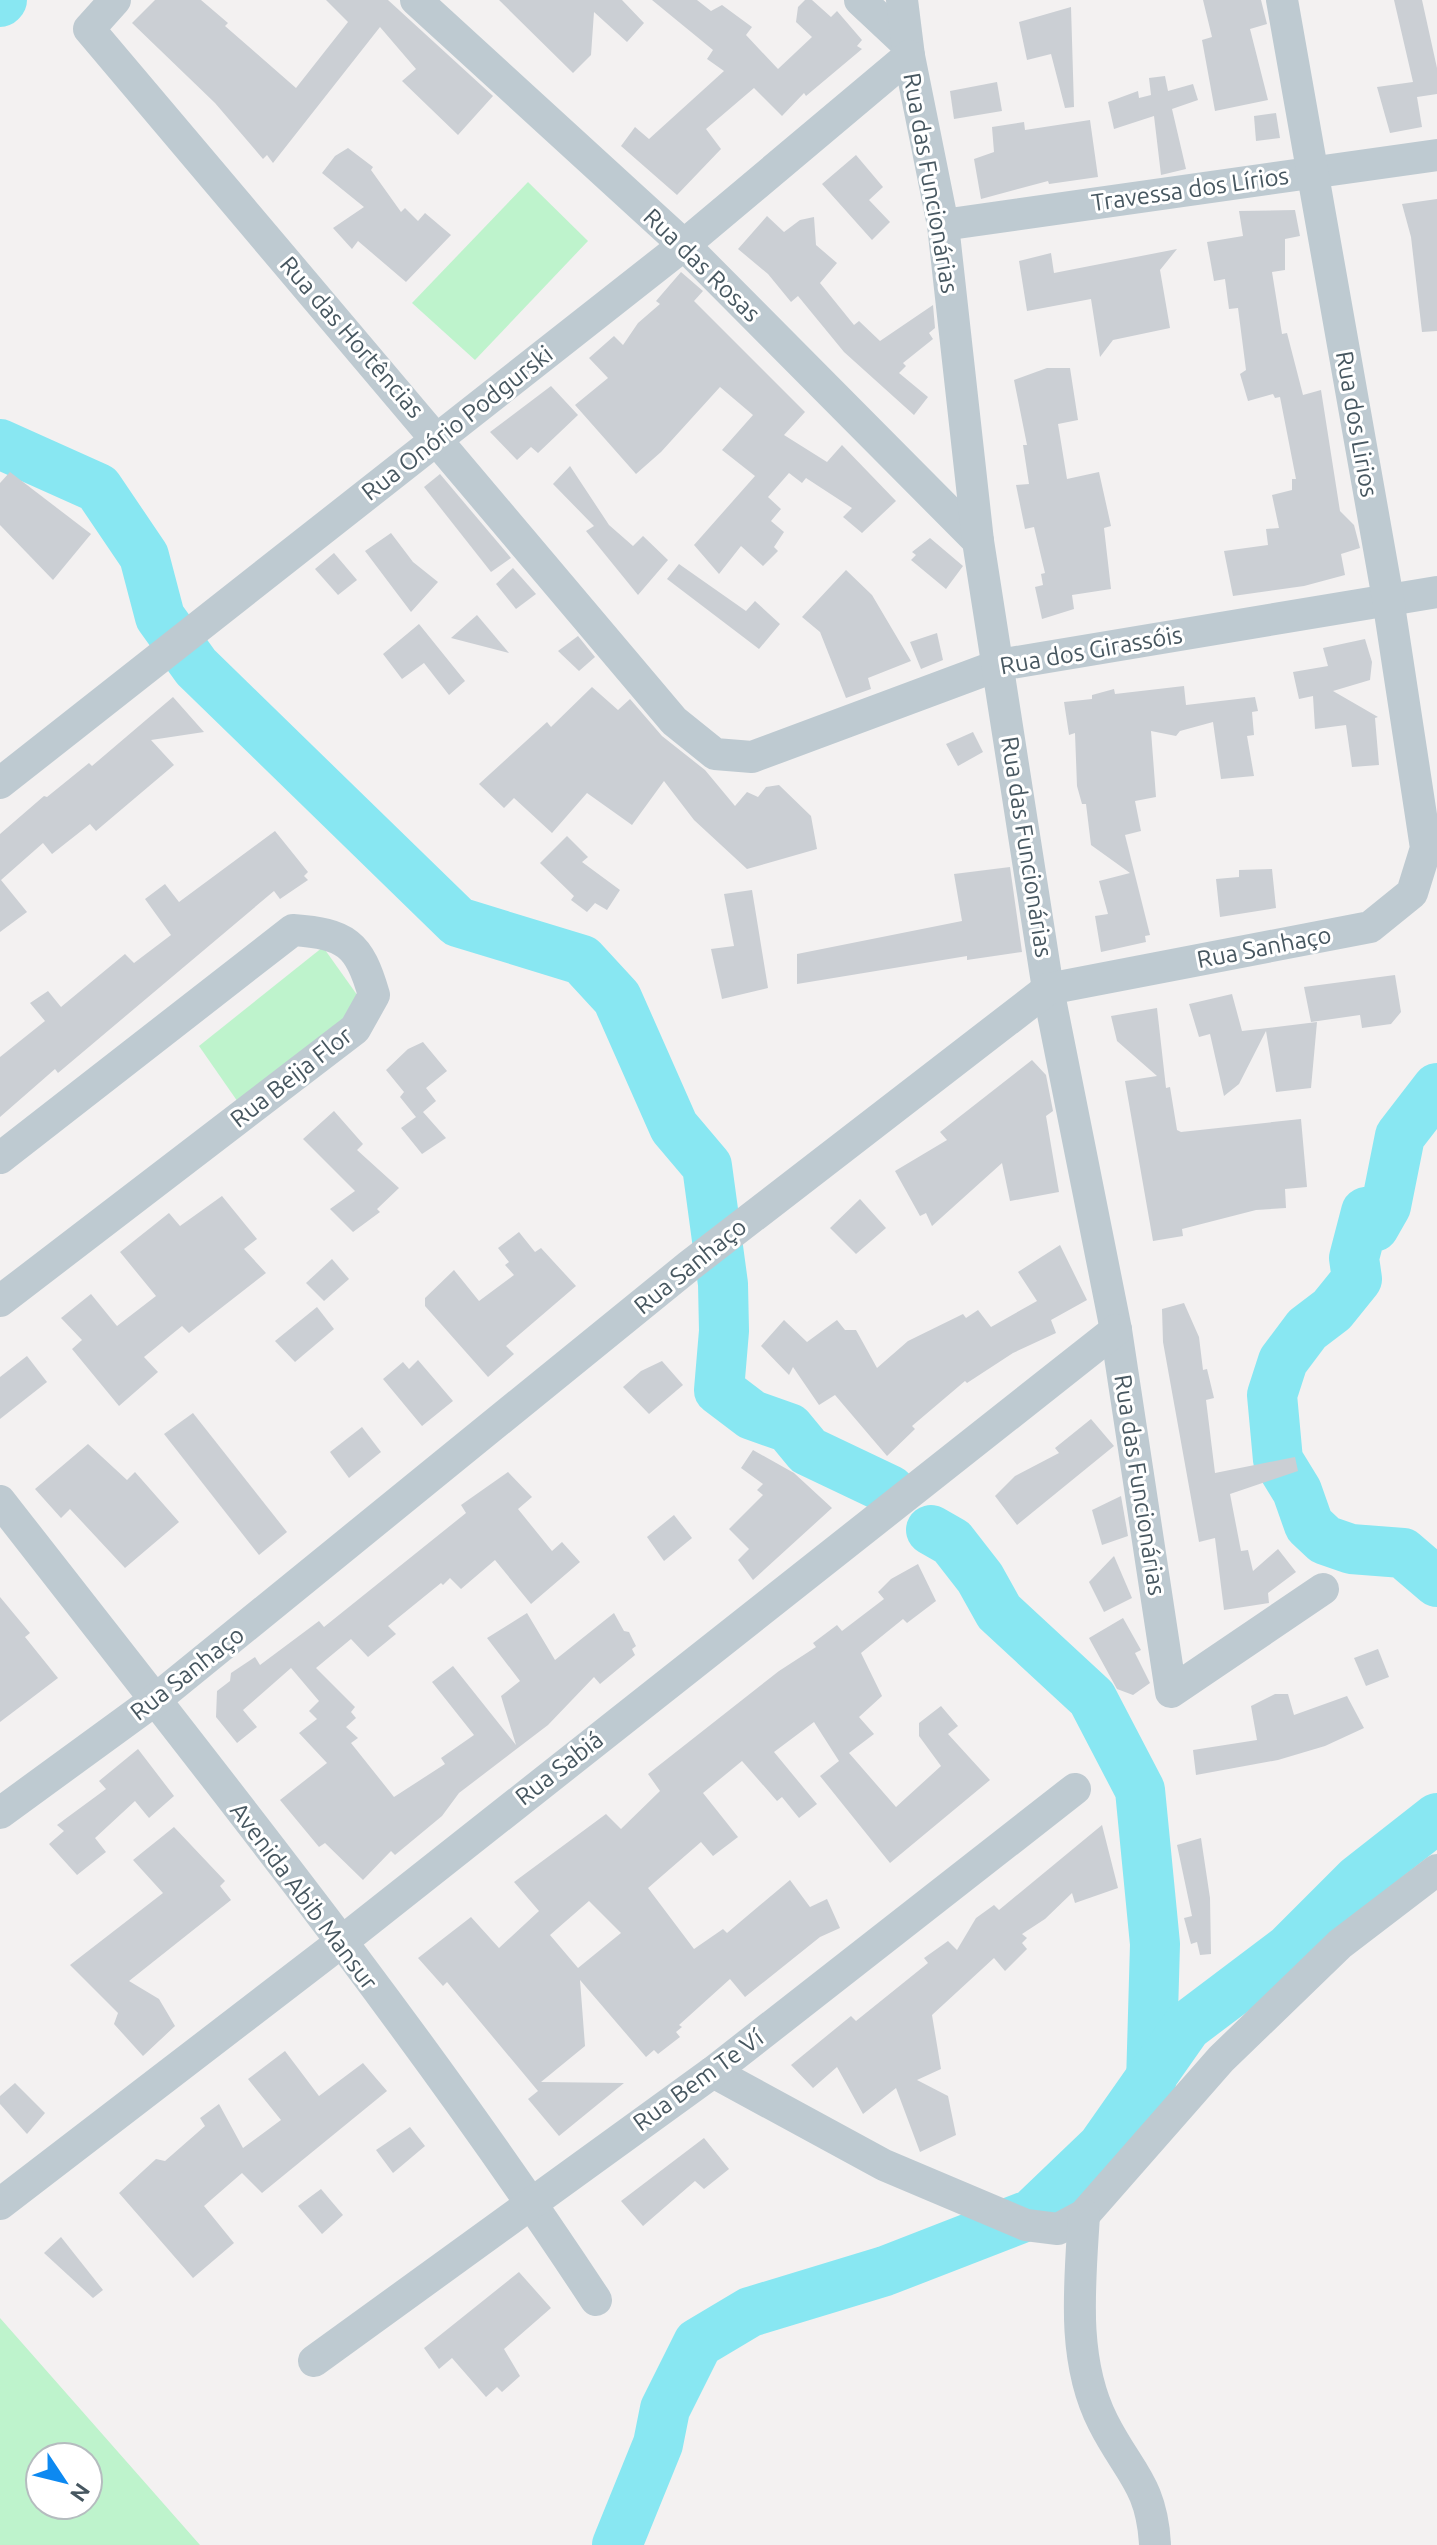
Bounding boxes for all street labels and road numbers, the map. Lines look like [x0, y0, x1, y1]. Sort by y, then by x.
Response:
street label: Rua das Funcionárias [898, 71, 964, 295]
street label: Travessa dos Lírios [1090, 162, 1290, 216]
street label: Rua das Rosas [638, 203, 766, 327]
street label: Rua das Hortências [275, 251, 429, 423]
street label: Rua Onório Podgurski [356, 340, 558, 506]
street label: Rua dos Lirios [1331, 349, 1383, 499]
street label: Rua dos Girassóis [998, 621, 1184, 679]
street label: Rua das Funcionárias [996, 735, 1058, 959]
street label: Rua Sanhaço [1195, 921, 1333, 973]
street label: Rua Beija Flor [225, 1021, 357, 1133]
street label: Rua Sanhaço [629, 1213, 751, 1319]
street label: Rua das Funcionárias [1109, 1373, 1171, 1597]
street label: Rua Sanhaço [125, 1620, 249, 1726]
street label: Rua Sabiá [510, 1725, 608, 1811]
street label: Avenida Abib Mansur [225, 1797, 383, 1995]
street label: Rua Bem Te Ví [628, 2023, 769, 2136]

